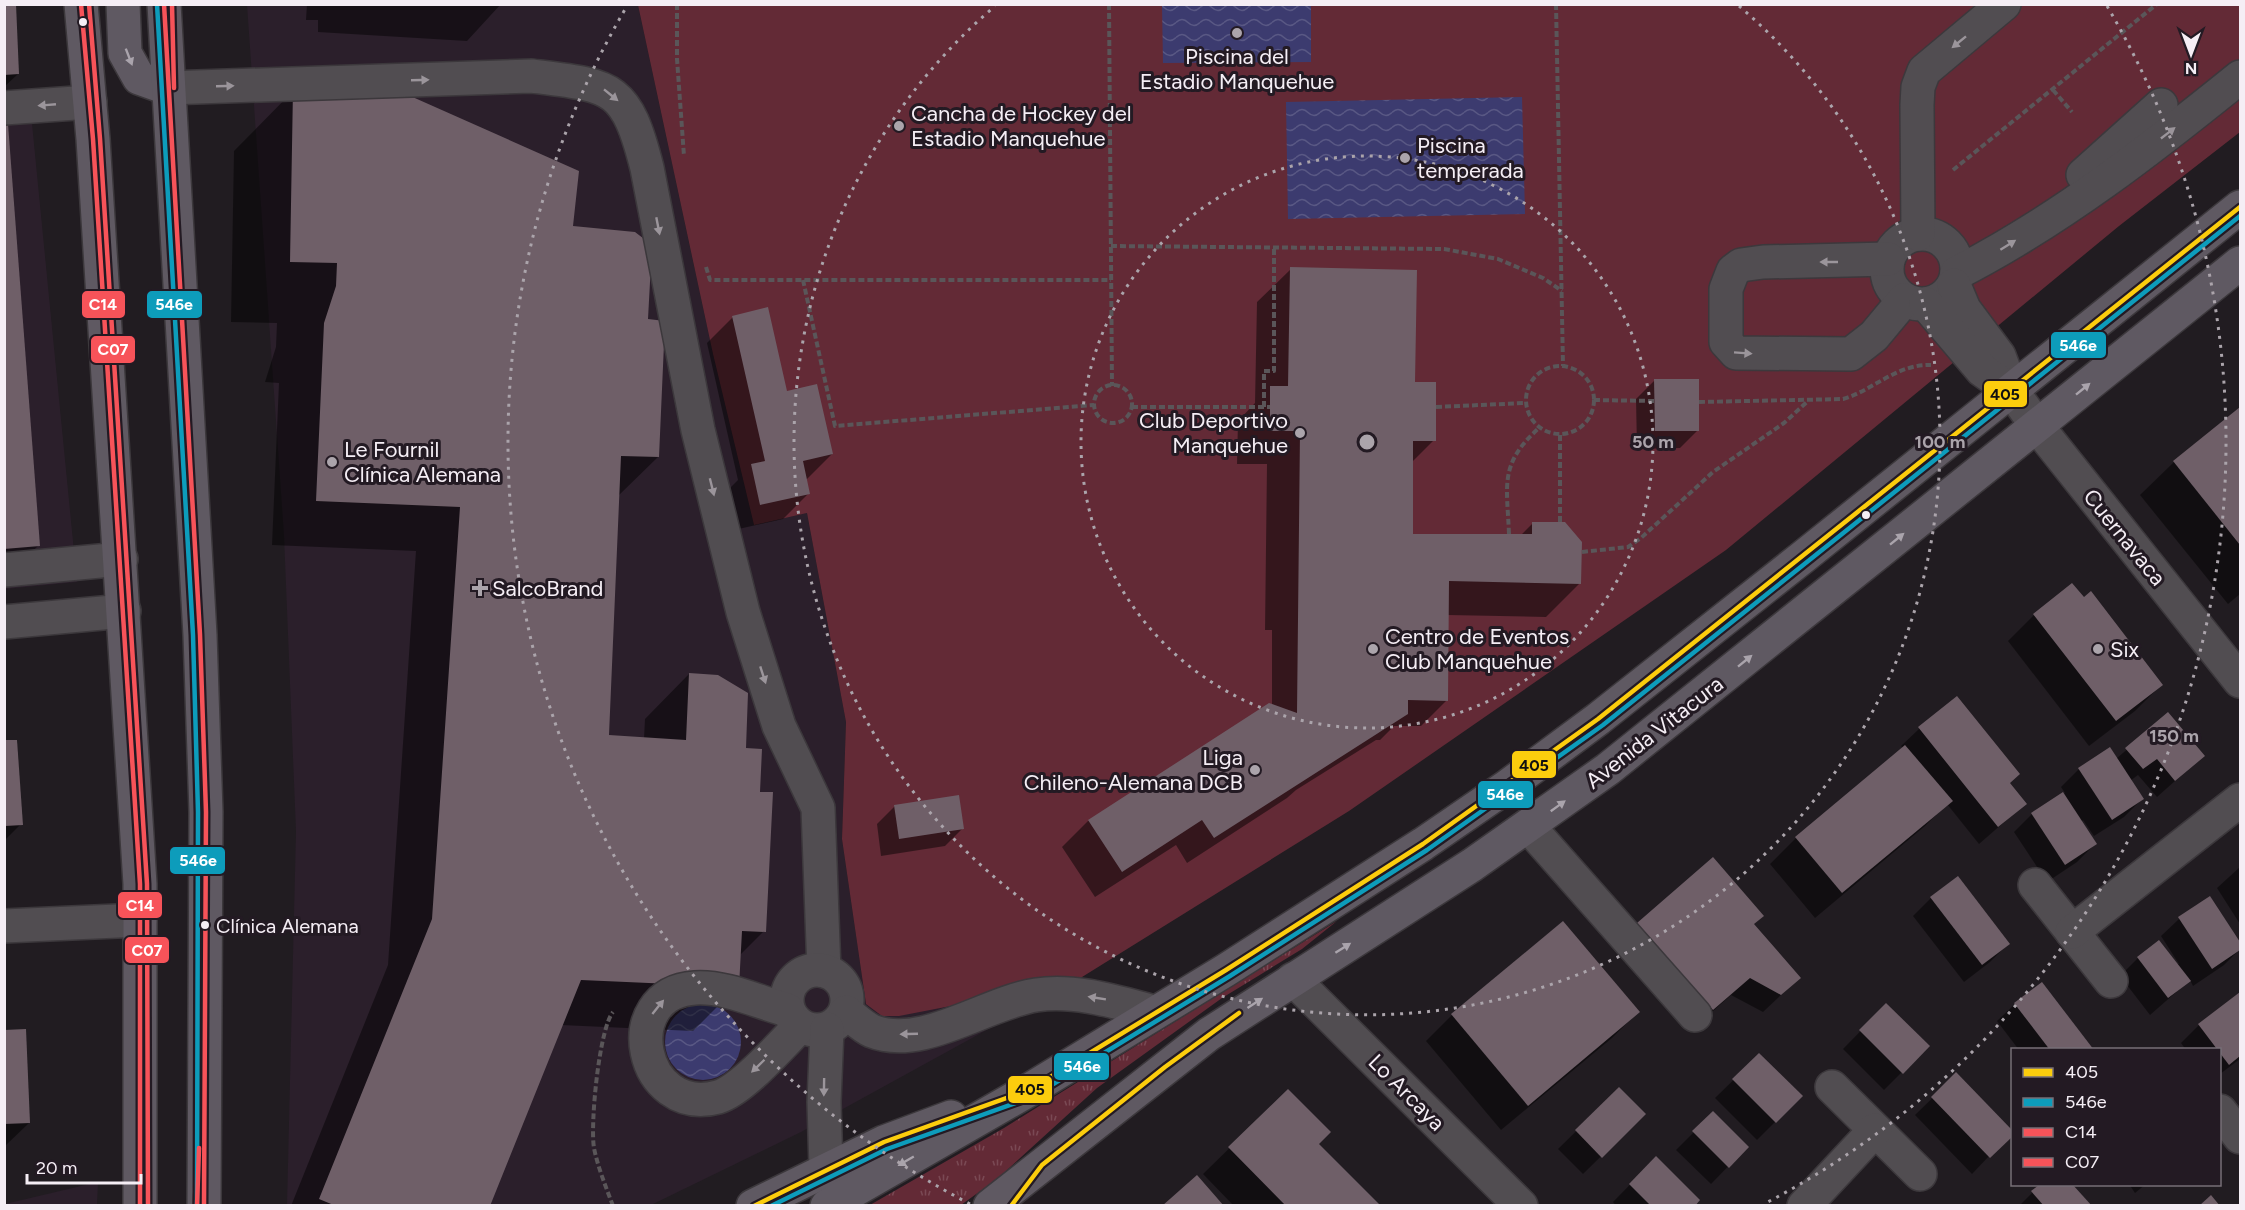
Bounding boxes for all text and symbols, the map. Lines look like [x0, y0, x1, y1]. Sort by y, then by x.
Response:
unlabelled marker [77, 16, 89, 28]
north arrow [2161, 24, 2221, 84]
marker: Piscina del Estadio Manquehue [1230, 26, 1244, 40]
one-way arrow [1951, 36, 1967, 49]
place label: Piscina del Estadio Manquehue [1140, 43, 1334, 95]
one-way arrow [124, 48, 134, 66]
text: N [2185, 59, 2197, 78]
one-way arrow [410, 75, 429, 85]
one-way arrow [215, 82, 234, 91]
one-way arrow [603, 88, 619, 101]
one-way arrow [38, 100, 57, 110]
place label: Cancha de Hockey del Estadio Manquehue [911, 100, 1132, 152]
marker: Cancha de Hockey del Estadio Manquehue [892, 119, 906, 133]
one-way arrow [2161, 128, 2176, 140]
place label: Piscina temperada [1417, 132, 1524, 184]
marker: Piscina temperada [1398, 151, 1412, 165]
one-way arrow [654, 216, 663, 235]
one-way arrow [2000, 239, 2016, 250]
one-way arrow [1820, 257, 1839, 267]
line badge: C14 [81, 290, 126, 319]
line badge: 546e [146, 290, 203, 319]
text: C14 [89, 295, 117, 314]
text: 546e [155, 295, 193, 314]
line badge: 546e [2050, 331, 2107, 359]
line badge: C07 [90, 335, 136, 364]
text: 546e [2059, 336, 2097, 355]
text: C07 [98, 340, 129, 359]
one-way arrow [1734, 348, 1753, 358]
line badge: 405 [1983, 380, 2028, 408]
one-way arrow [2075, 384, 2090, 396]
text: 405 [1990, 385, 2020, 404]
place label: Club Deportivo Manquehue [1139, 407, 1288, 459]
marker: Club Deportivo Manquehue [1293, 426, 1307, 440]
text: 50 m [1632, 431, 1674, 453]
text: 100 m [1915, 431, 1965, 453]
centre of rings [1357, 432, 1377, 452]
place label: Le Fournil Clínica Alemana [344, 436, 501, 488]
marker: Le Fournil Clínica Alemana [325, 455, 339, 469]
one-way arrow [708, 478, 718, 496]
street label: Cuernavaca [2077, 484, 2172, 591]
unlabelled marker [1860, 509, 1872, 521]
one-way arrow [1890, 533, 1905, 545]
place label: SalcoBrand [492, 575, 604, 602]
marker: SalcoBrand [473, 581, 487, 595]
place label: Centro de Eventos Club Manquehue [1385, 623, 1569, 675]
place label: Six [2110, 636, 2140, 663]
marker: Centro de Eventos Club Manquehue [1366, 642, 1380, 656]
marker: Six [2091, 642, 2105, 656]
one-way arrow [1738, 655, 1753, 667]
one-way arrow [759, 666, 768, 684]
street label: Avenida Vitacura [1580, 670, 1729, 795]
text: 150 m [2149, 725, 2199, 747]
place label: Liga Chileno-Alemana DCB [1024, 744, 1243, 796]
line badge: 405 [1511, 750, 1557, 779]
text: 405 [1519, 756, 1549, 775]
marker: Liga Chileno-Alemana DCB [1248, 763, 1262, 777]
line badge: 546e [1477, 780, 1534, 809]
text: 546e [1486, 785, 1524, 804]
one-way arrow [1549, 800, 1565, 812]
line badge: 546e [169, 846, 226, 875]
text: 546e [179, 851, 217, 870]
line badge: C14 [117, 891, 163, 919]
text: C14 [126, 896, 154, 915]
place label: Clínica Alemana [216, 914, 359, 938]
marker: Clínica Alemana [199, 919, 211, 931]
line badge: C07 [124, 936, 170, 964]
text: C07 [132, 941, 163, 960]
one-way arrow [1335, 942, 1351, 953]
one-way arrow [1088, 994, 1107, 1003]
one-way arrow [1247, 997, 1263, 1009]
one-way arrow [651, 999, 664, 1015]
one-way arrow [900, 1030, 919, 1039]
street label: Lo Arcaya [1363, 1048, 1451, 1136]
legend [2011, 1048, 2221, 1186]
line badge: 546e [1053, 1052, 1110, 1081]
text: 546e [1063, 1057, 1101, 1076]
one-way arrow [751, 1059, 765, 1073]
text: 405 [2065, 1061, 2098, 1083]
line badge: 405 [1007, 1075, 1053, 1104]
one-way arrow [819, 1077, 829, 1096]
text: 405 [1015, 1080, 1045, 1099]
text: 546e [2065, 1091, 2107, 1113]
text: C14 [2065, 1121, 2097, 1143]
scale bar [27, 1147, 141, 1185]
text: C07 [2065, 1151, 2100, 1173]
one-way arrow [897, 1156, 914, 1166]
text: 20 m [36, 1157, 77, 1179]

